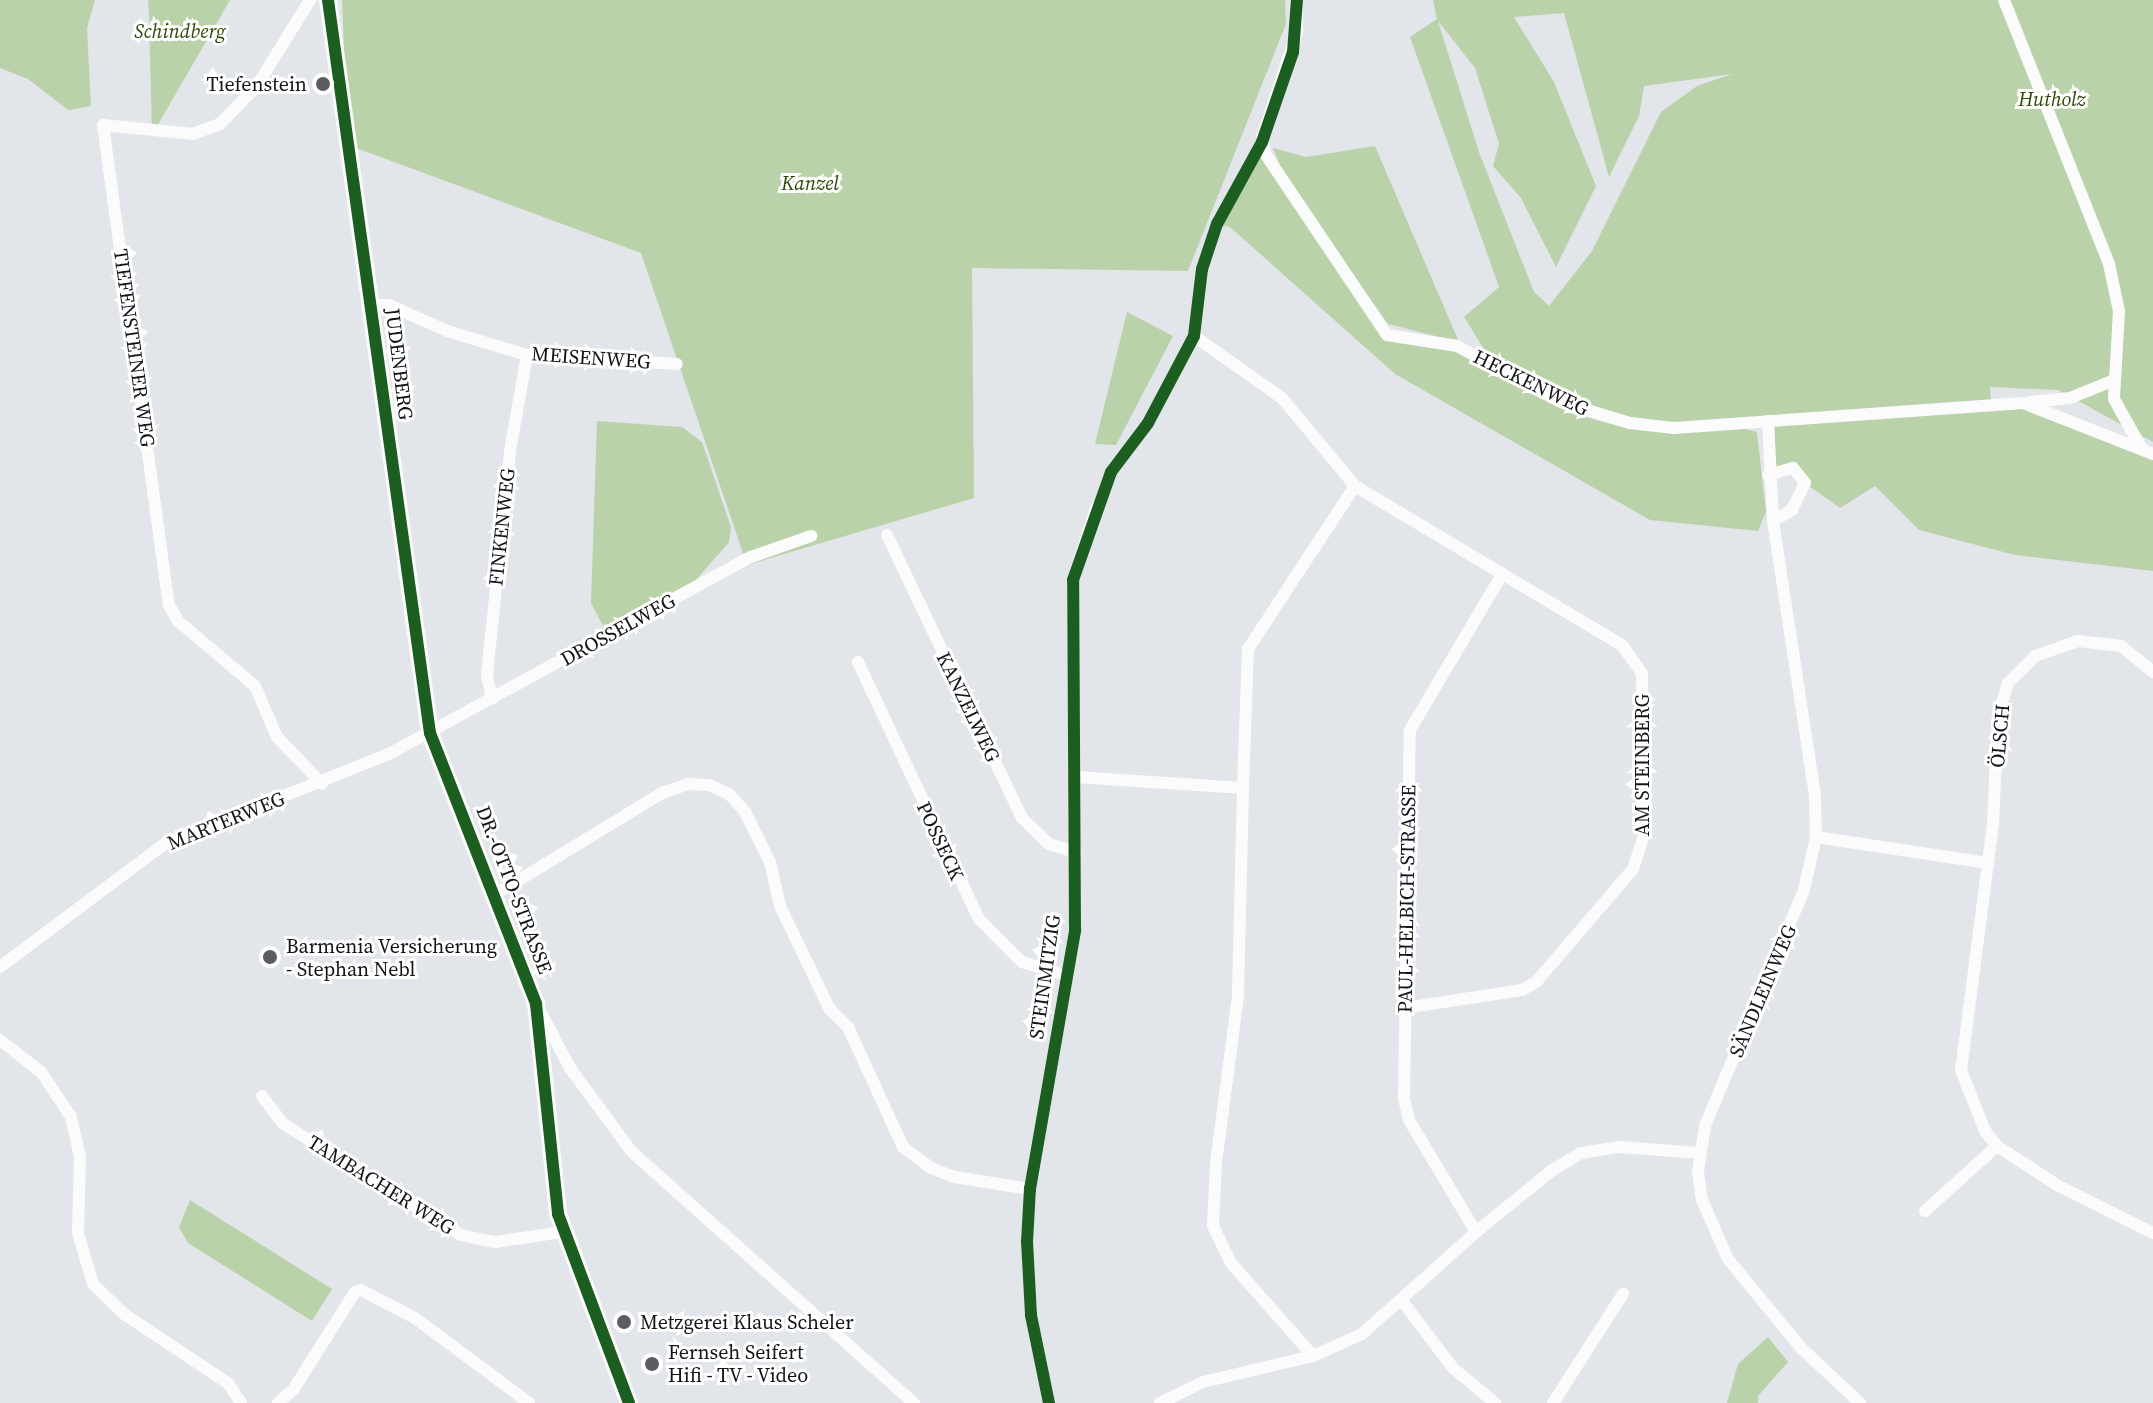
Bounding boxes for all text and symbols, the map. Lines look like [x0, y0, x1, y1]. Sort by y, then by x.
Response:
park label: Schindberg [134, 19, 226, 43]
place label: Tiefenstein [206, 72, 307, 96]
marker: Tiefenstein [314, 75, 332, 93]
park label: Hutholz [2018, 87, 2086, 111]
park label: Kanzel [781, 171, 839, 195]
street label: TIEFENSTEINER WEG [108, 247, 160, 449]
street label: JUDENBERG [380, 307, 418, 421]
street label: MEISENWEG [531, 342, 651, 374]
street label: HECKENWEG [1469, 345, 1593, 421]
street label: FINKENWEG [484, 467, 520, 587]
street label: DROSSELWEG [556, 589, 680, 671]
street label: KANZELWEG [931, 648, 1005, 766]
street label: AM STEINBERG [1630, 694, 1654, 836]
street label: ÖLSCH [1985, 703, 2015, 769]
street label: PAUL-HELBICH-STRASSE [1393, 785, 1421, 1013]
street label: MARTERWEG [164, 787, 288, 855]
street label: POSSECK [911, 798, 969, 884]
street label: DR.-OTTO-STRASSE [471, 803, 557, 977]
street label: STEINMITZIG [1024, 913, 1066, 1041]
street label: SÄNDLEINWEG [1724, 921, 1802, 1061]
place label: Barmenia Versicherung - Stephan Nebl [286, 934, 498, 981]
marker: Barmenia Versicherung - Stephan Nebl [261, 948, 279, 966]
street label: TAMBACHER WEG [303, 1130, 459, 1240]
place label: Metzgerei Klaus Scheler [640, 1310, 854, 1334]
marker: Metzgerei Klaus Scheler [615, 1313, 633, 1331]
place label: Fernseh Seifert Hifi - TV - Video [668, 1340, 810, 1387]
marker: Fernseh Seifert Hifi - TV - Video [643, 1355, 661, 1373]

